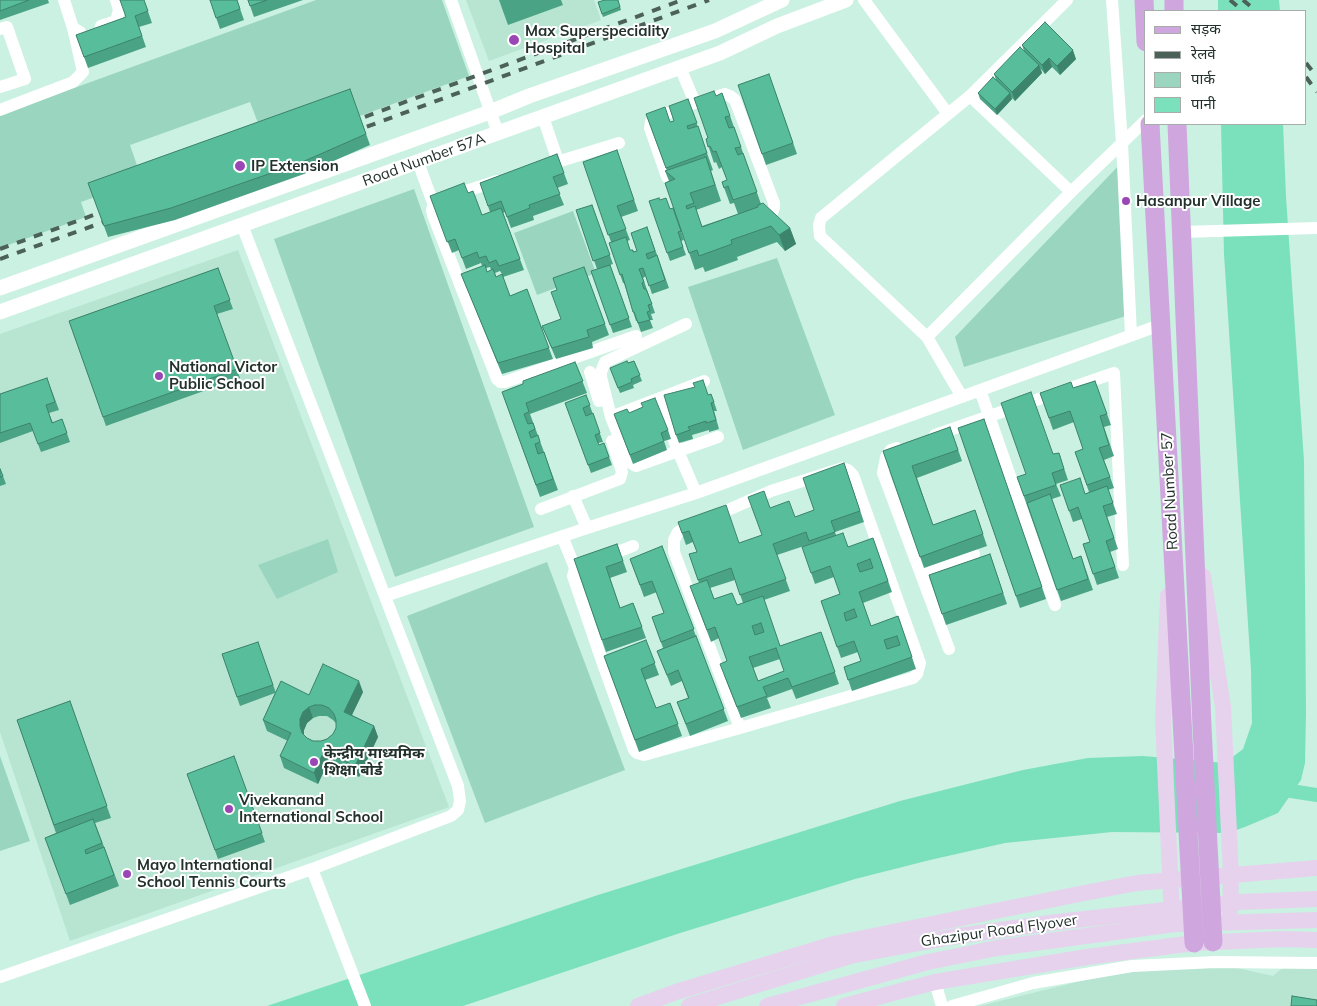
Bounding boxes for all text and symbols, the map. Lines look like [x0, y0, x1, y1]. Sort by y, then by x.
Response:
legend [1144, 10, 1307, 125]
text: सड़क [1191, 19, 1221, 38]
place label: Max Superspeciality Hospital [525, 22, 669, 57]
marker: Max Superspeciality Hospital [507, 33, 521, 47]
text: रेलवे [1191, 44, 1216, 63]
text: पार्क [1191, 69, 1215, 88]
text: पानी [1191, 94, 1216, 113]
street label: Road Number 57A [360, 129, 488, 191]
place label: IP Extension [251, 157, 339, 175]
marker: IP Extension [233, 159, 247, 173]
place label: Hasanpur Village [1136, 192, 1260, 210]
marker: Hasanpur Village [1120, 195, 1132, 207]
place label: National Victor Public School [169, 358, 277, 393]
marker: National Victor Public School [153, 370, 165, 382]
street label: Road Number 57 [1158, 431, 1182, 551]
place label: केन्द्रीय माध्यमिक शिक्षा बोर्ड [324, 744, 424, 779]
marker: केन्द्रीय माध्यमिक शिक्षा बोर्ड [308, 756, 320, 768]
place label: Vivekanand International School [239, 791, 383, 826]
marker: Vivekanand International School [223, 803, 235, 815]
place label: Mayo International School Tennis Courts [137, 856, 286, 891]
marker: Mayo International School Tennis Courts [121, 868, 133, 880]
street label: Ghazipur Road Flyover [920, 911, 1078, 951]

